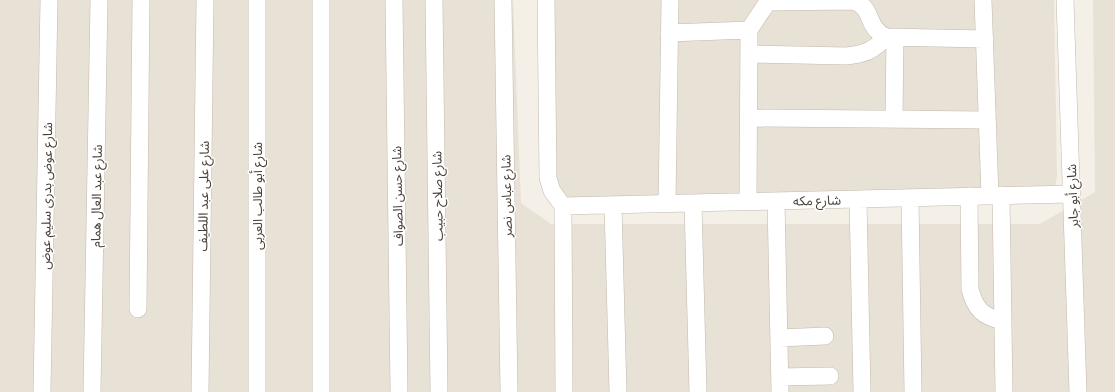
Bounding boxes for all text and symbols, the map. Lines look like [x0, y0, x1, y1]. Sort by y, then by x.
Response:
street label: شارع عوض بدرى سليم عوض [37, 122, 58, 270]
street label: شارع على عبد اللطيف [194, 141, 215, 252]
street label: شارع أبو طالب العربى [249, 142, 268, 250]
street label: شارع عبد العال همام [87, 144, 108, 248]
street label: شارع حسن الصواف [388, 146, 409, 246]
street label: شارع صلاح حبيب [428, 151, 449, 241]
street label: شارع عباس نصر [497, 155, 518, 238]
street label: شارع أبو جابر [1063, 164, 1084, 229]
street label: شارع مكه [793, 192, 841, 211]

